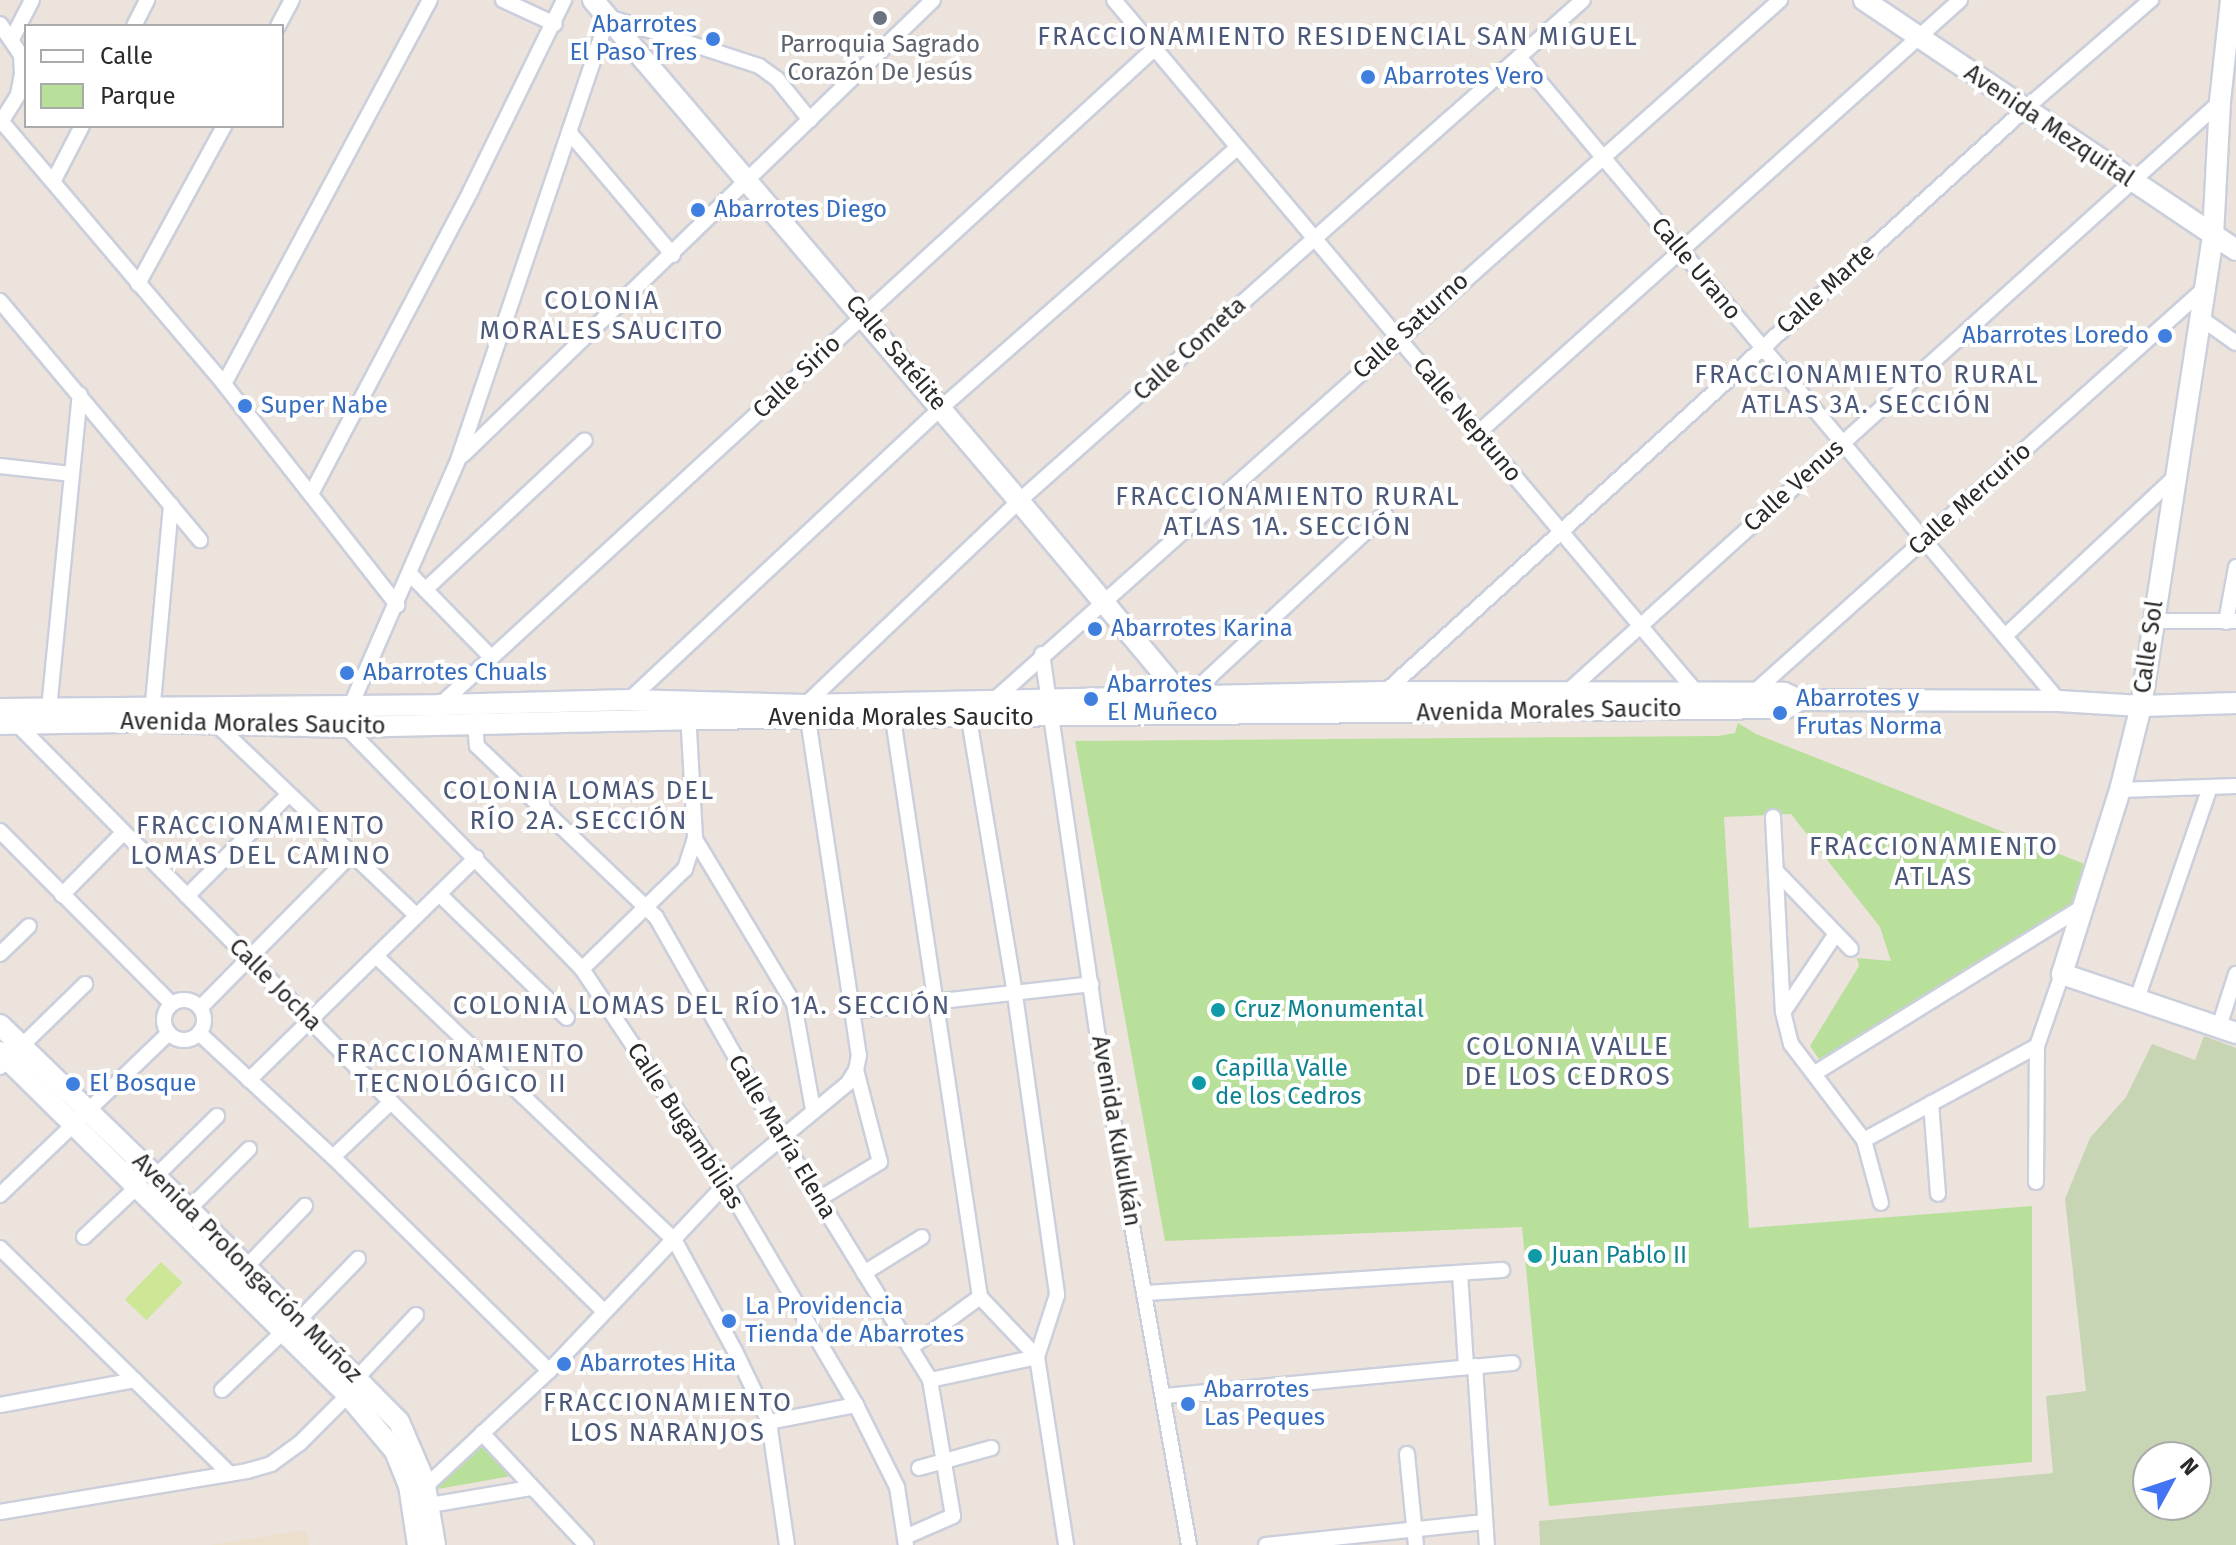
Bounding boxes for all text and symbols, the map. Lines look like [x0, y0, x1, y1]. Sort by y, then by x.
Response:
marker: Parroquia Sagrado Corazón De Jesús [871, 9, 889, 27]
place label: Abarrotes El Paso Tres [569, 11, 697, 67]
district label: FRACCIONAMIENTO RESIDENCIAL SAN MIGUEL [1037, 21, 1639, 53]
legend [24, 24, 284, 128]
marker: Abarrotes El Paso Tres [704, 30, 722, 48]
place label: Parroquia Sagrado Corazón De Jesús [780, 31, 980, 87]
text: Calle [100, 42, 153, 70]
street label: Avenida Mezquital [1959, 59, 2139, 193]
place label: Abarrotes Vero [1384, 63, 1544, 91]
marker: Abarrotes Vero [1359, 68, 1377, 86]
text: Parque [100, 82, 176, 110]
place label: Abarrotes Diego [714, 196, 887, 224]
marker: Abarrotes Diego [689, 201, 707, 219]
street label: Calle Urano [1645, 212, 1747, 326]
street label: Calle Marte [1771, 238, 1881, 340]
street label: Calle Saturno [1347, 267, 1475, 385]
district label: COLONIA MORALES SAUCITO [480, 285, 724, 346]
street label: Calle Satélite [839, 289, 953, 417]
street label: Calle Cometa [1128, 291, 1252, 407]
place label: Abarrotes Loredo [1962, 322, 2149, 350]
marker: Abarrotes Loredo [2156, 327, 2174, 345]
street label: Calle Sirio [747, 329, 847, 425]
street label: Calle Neptuno [1407, 352, 1527, 488]
district label: FRACCIONAMIENTO RURAL ATLAS 3A. SECCIÓN [1694, 359, 2040, 420]
place label: Super Nabe [261, 392, 388, 420]
marker: Super Nabe [236, 397, 254, 415]
street label: Calle Venus [1738, 434, 1850, 538]
street label: Calle Mercurio [1903, 436, 2037, 562]
district label: FRACCIONAMIENTO RURAL ATLAS 1A. SECCIÓN [1115, 481, 1461, 542]
street label: Calle Sol [2128, 599, 2170, 695]
place label: Abarrotes Karina [1111, 615, 1293, 643]
marker: Abarrotes Karina [1086, 620, 1104, 638]
place label: Abarrotes Chuals [363, 659, 547, 687]
marker: Abarrotes Chuals [338, 664, 356, 682]
place label: Abarrotes El Muñeco [1107, 671, 1218, 727]
place label: Abarrotes y Frutas Norma [1796, 685, 1942, 741]
marker: Abarrotes El Muñeco [1082, 690, 1100, 708]
street label: Avenida Morales Saucito [1416, 694, 1682, 728]
street label: Avenida Morales Saucito [768, 704, 1034, 732]
marker: Abarrotes y Frutas Norma [1771, 704, 1789, 722]
street label: Avenida Morales Saucito [120, 707, 386, 741]
district label: COLONIA LOMAS DEL RÍO 2A. SECCIÓN [443, 775, 715, 836]
district label: FRACCIONAMIENTO LOMAS DEL CAMINO [130, 810, 392, 872]
district label: FRACCIONAMIENTO ATLAS [1809, 831, 2059, 892]
street label: Calle Jocha [223, 933, 327, 1037]
district label: COLONIA LOMAS DEL RÍO 1A. SECCIÓN [453, 990, 951, 1022]
place label: Cruz Monumental [1234, 996, 1424, 1024]
marker: Cruz Monumental [1209, 1001, 1227, 1019]
district label: COLONIA VALLE DE LOS CEDROS [1464, 1031, 1672, 1092]
street label: Avenida Kukulkán [1085, 1033, 1147, 1229]
street label: Calle Bugambilias [621, 1037, 749, 1215]
district label: FRACCIONAMIENTO TECNOLÓGICO II [336, 1038, 586, 1100]
street label: Calle María Elena [722, 1050, 842, 1224]
place label: Capilla Valle de los Cedros [1215, 1055, 1361, 1111]
place label: El Bosque [89, 1070, 196, 1098]
marker: Capilla Valle de los Cedros [1190, 1074, 1208, 1092]
marker: El Bosque [64, 1075, 82, 1093]
street label: Avenida Prolongación Muñoz [126, 1147, 368, 1389]
place label: Juan Pablo II [1551, 1242, 1687, 1270]
marker: Juan Pablo II [1526, 1247, 1544, 1265]
place label: La Providencia Tienda de Abarrotes [745, 1293, 964, 1349]
marker: La Providencia Tienda de Abarrotes [720, 1312, 738, 1330]
place label: Abarrotes Hita [580, 1350, 736, 1378]
marker: Abarrotes Hita [555, 1355, 573, 1373]
place label: Abarrotes Las Peques [1204, 1376, 1325, 1432]
district label: FRACCIONAMIENTO LOS NARANJOS [543, 1387, 793, 1448]
marker: Abarrotes Las Peques [1179, 1395, 1197, 1413]
north arrow [2132, 1441, 2212, 1521]
text: N [2174, 1452, 2204, 1481]

